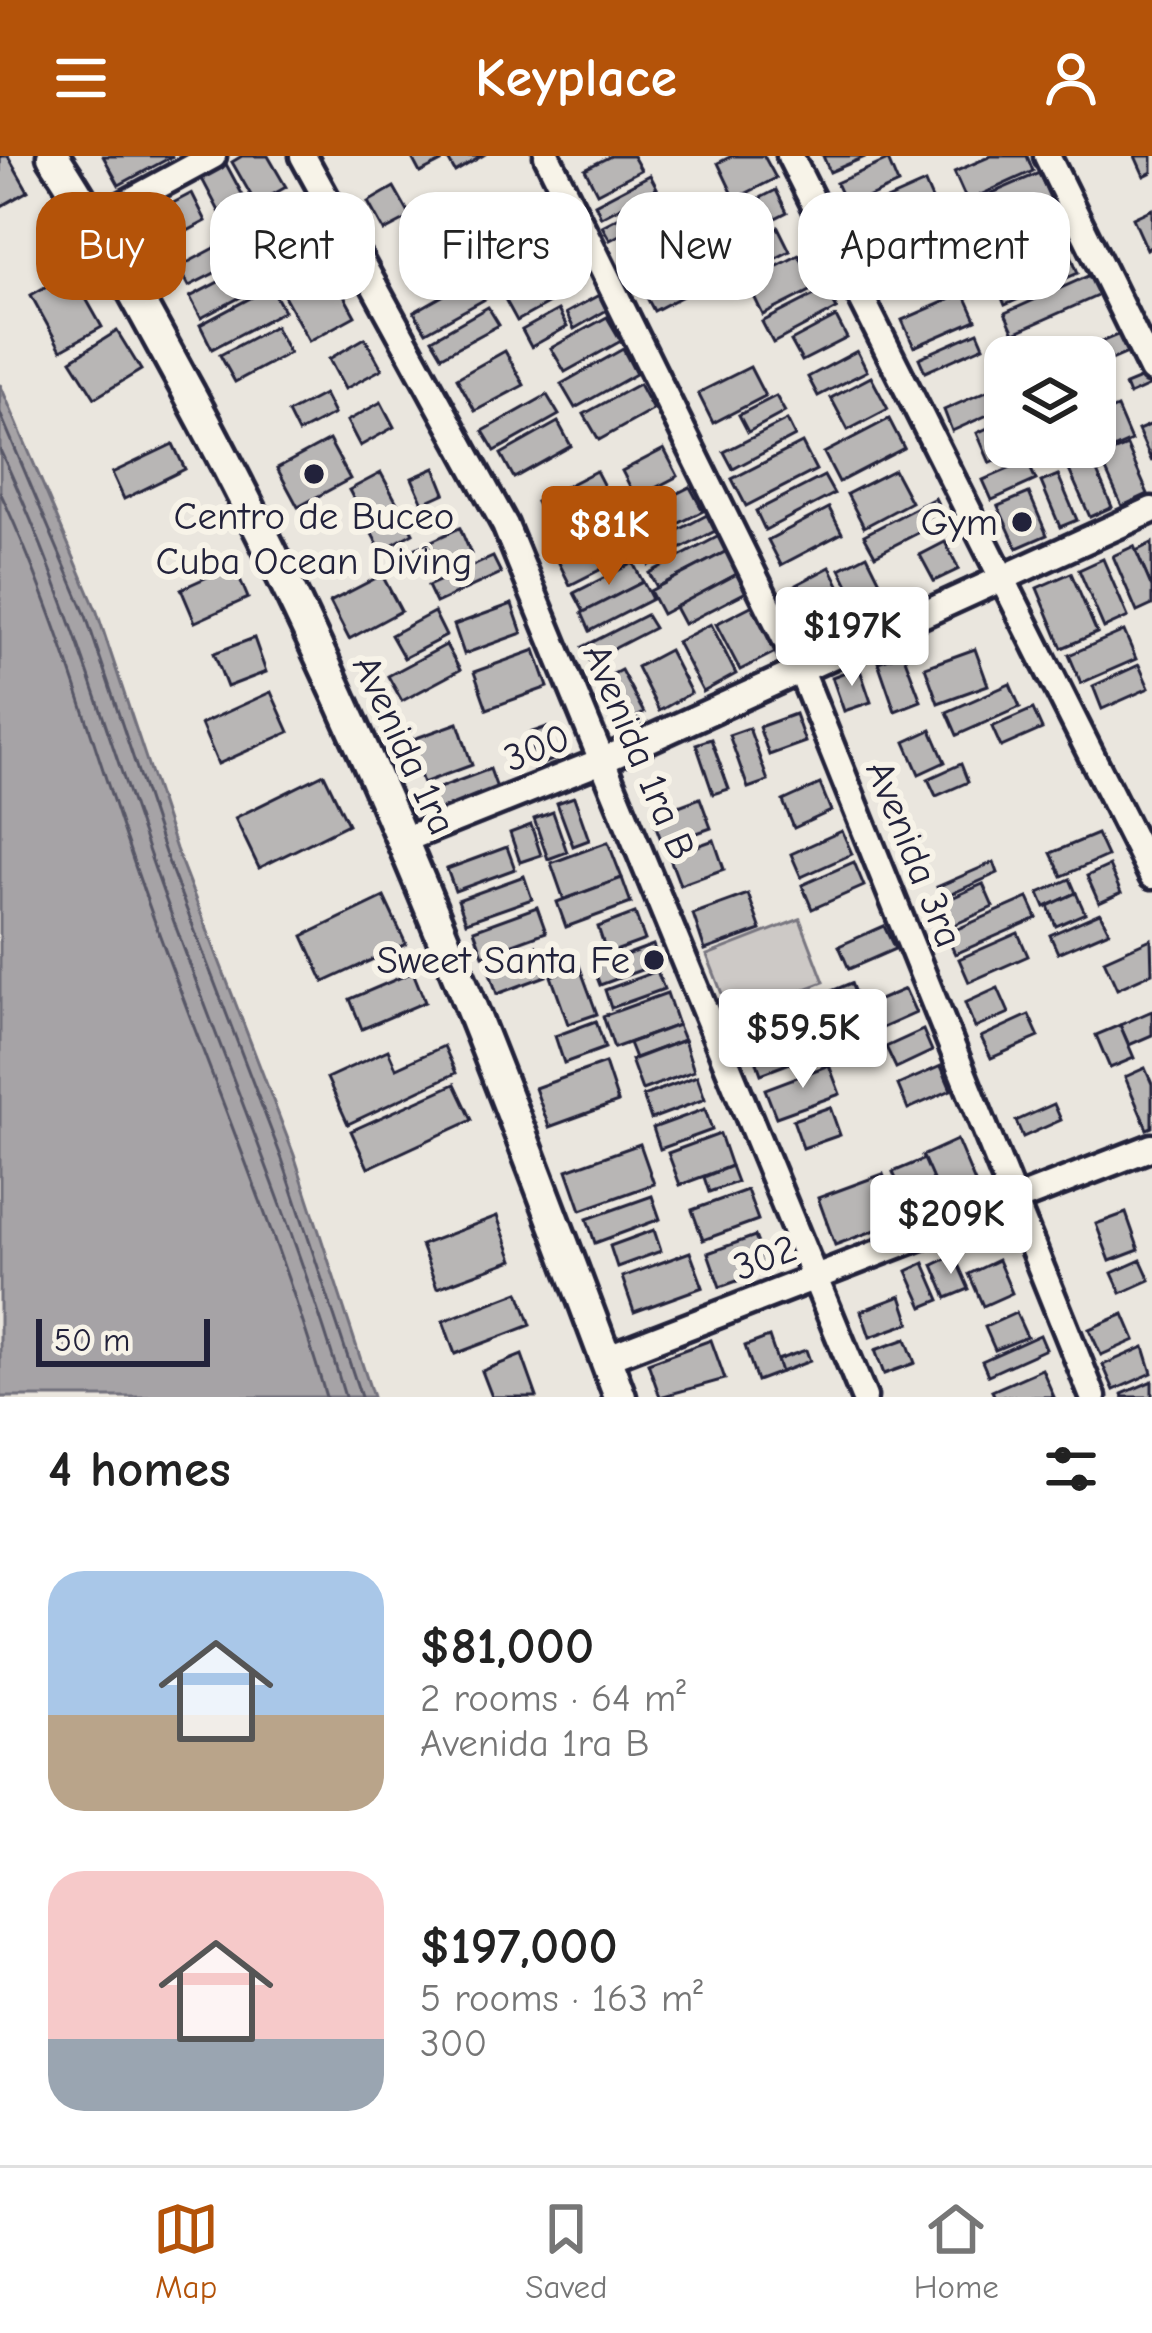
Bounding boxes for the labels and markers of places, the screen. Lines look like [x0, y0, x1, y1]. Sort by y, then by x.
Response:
marker: Centro de Buceo Cuba Ocean Diving [301, 461, 327, 487]
pin: $81K [538, 486, 680, 588]
place label: Centro de Buceo Cuba Ocean Diving [156, 494, 472, 584]
place label: Gym [920, 500, 998, 545]
marker: Gym [1009, 509, 1035, 535]
pin: $197K [768, 587, 936, 689]
place label: Sweet Santa Fe [376, 938, 630, 983]
marker: Sweet Santa Fe [641, 947, 667, 973]
pin: $59.5K [705, 989, 901, 1091]
pin: $209K [867, 1175, 1035, 1277]

